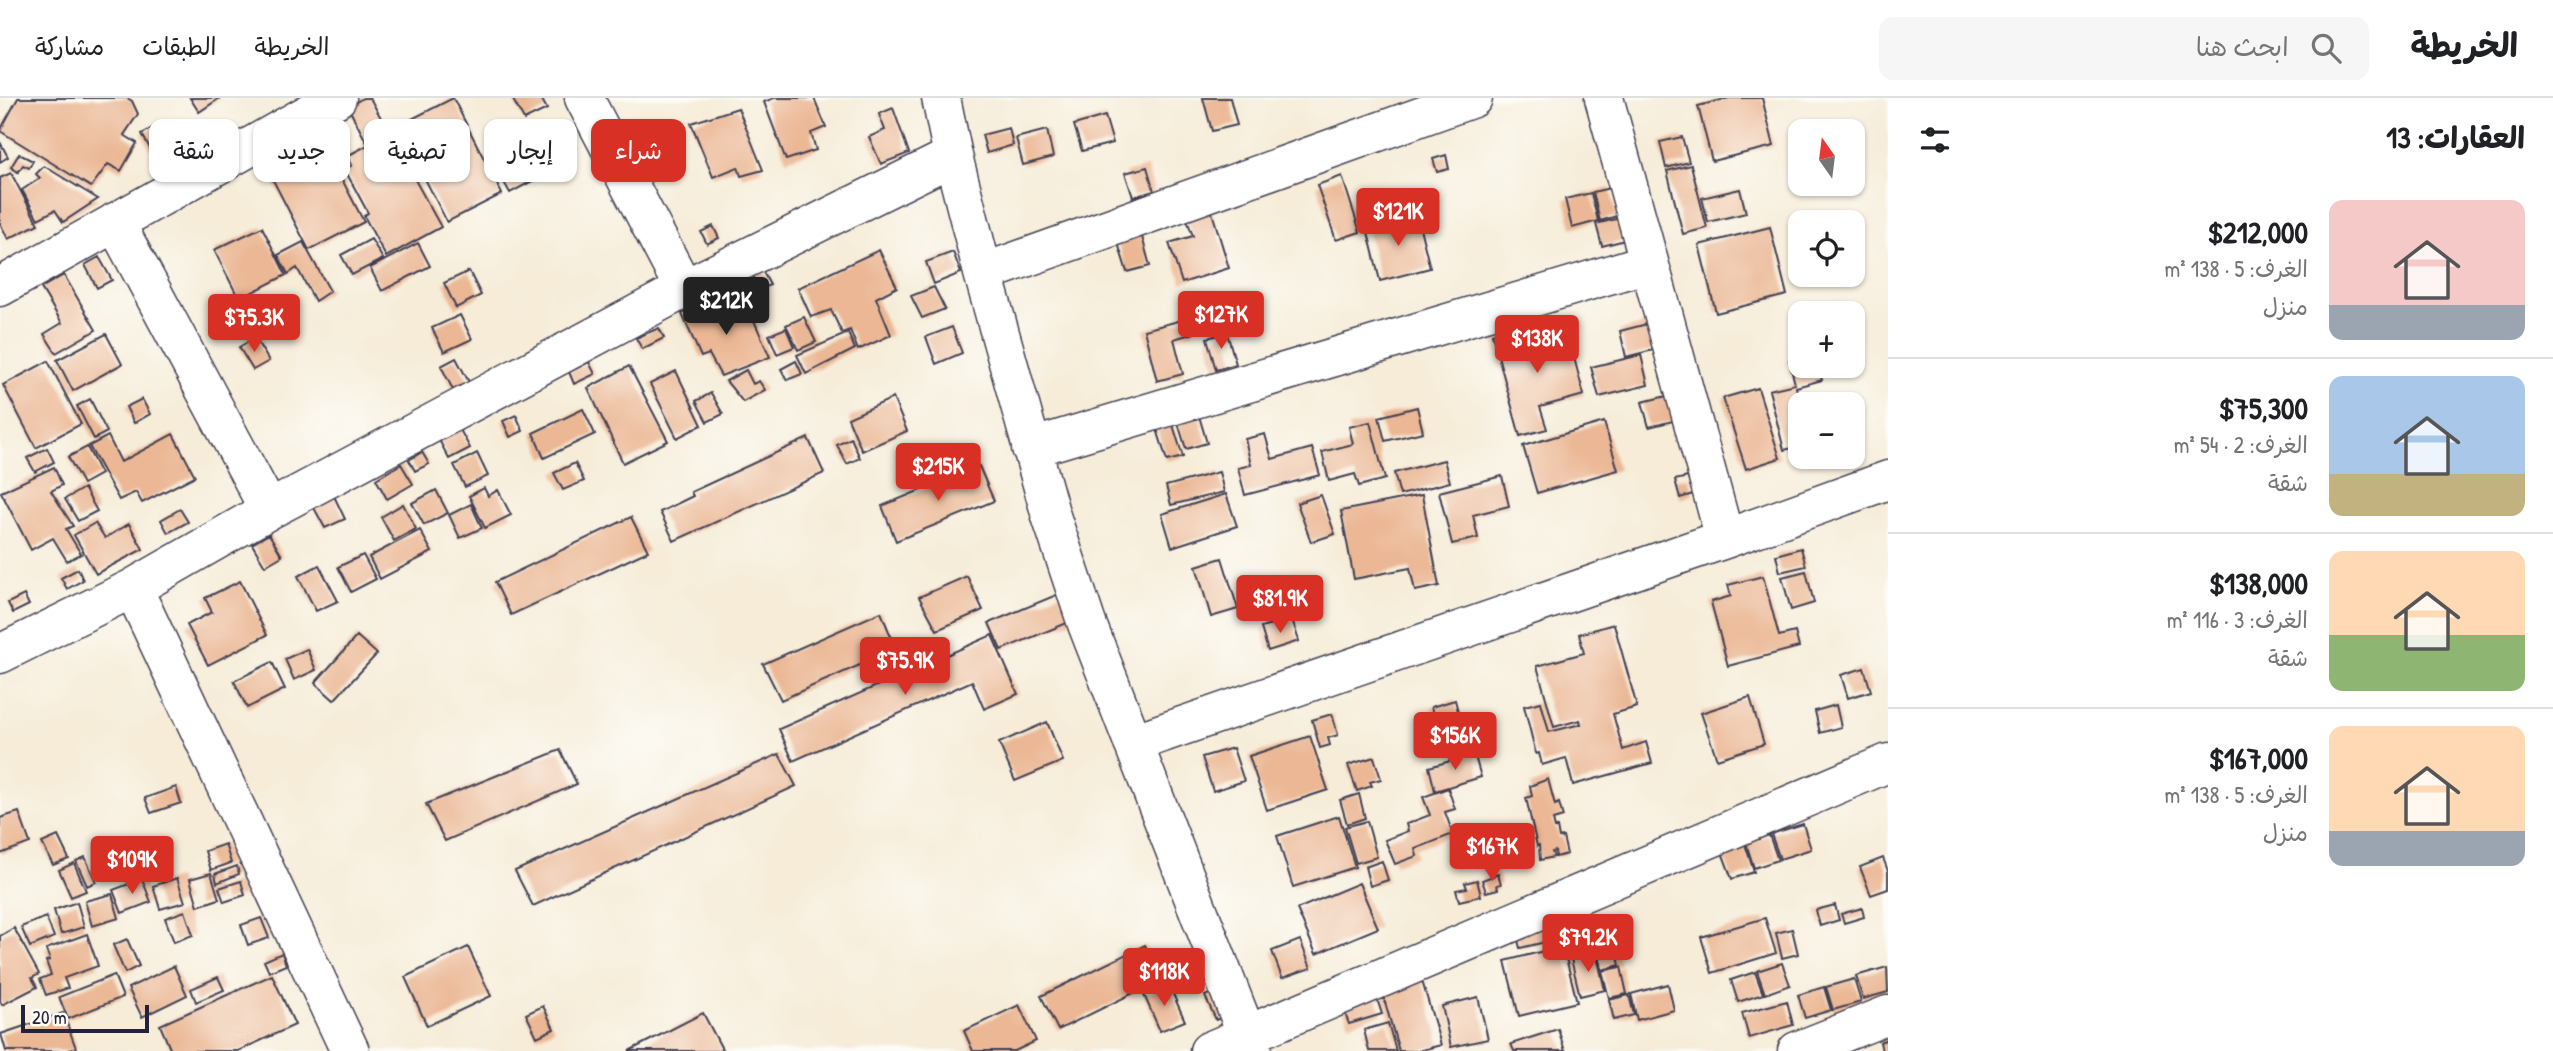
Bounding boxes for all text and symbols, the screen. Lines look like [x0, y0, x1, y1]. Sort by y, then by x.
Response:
search box [1879, 17, 2369, 80]
text: الخريطة [2411, 23, 2518, 67]
text: ابحث هنا [2196, 29, 2289, 64]
icon: search [2307, 29, 2345, 67]
text: مشاركة [35, 30, 104, 62]
text: الطبقات [142, 30, 217, 62]
text: الخريطة [255, 30, 329, 62]
text: العقارات: 13 [2386, 117, 2525, 157]
chip: شقة [149, 119, 239, 182]
chip: جديد [253, 119, 350, 182]
chip: تصفية [364, 119, 470, 182]
chip: إيجار [484, 119, 577, 182]
chip: شراء [591, 119, 686, 182]
north arrow [1788, 119, 1866, 196]
map controls [1788, 119, 1865, 469]
icon: filters [1916, 121, 1954, 159]
pin: $121K [1349, 188, 1447, 248]
text: $121K [1372, 195, 1424, 226]
button: locate [1788, 210, 1865, 287]
text: $212,000 [2207, 212, 2308, 252]
icon: home [2385, 228, 2469, 312]
text: الغرف: 5 · 138 m² [2165, 253, 2308, 284]
pin: $212K [677, 278, 775, 337]
text: $212K [699, 284, 753, 315]
text: منزل [2263, 291, 2308, 322]
pin: $127K [1172, 292, 1270, 351]
pin: $75.3K [197, 294, 311, 354]
text: $127K [1194, 298, 1248, 329]
text: $75.3K [224, 301, 284, 332]
button: + [1788, 301, 1865, 378]
pin: $138K [1488, 316, 1586, 375]
text: $138K [1511, 322, 1563, 353]
text: $75,300 [2219, 388, 2308, 428]
button: − [1788, 392, 1865, 469]
icon: home [2385, 404, 2469, 488]
text: الغرف: 2 · 54 m² [2174, 429, 2308, 460]
pin: $215K [889, 444, 987, 503]
text: $215K [912, 450, 964, 481]
text: شقة [2268, 467, 2308, 498]
text: $138,000 [2209, 563, 2308, 603]
pin: $81.9K [1223, 575, 1337, 635]
icon: home [2385, 579, 2469, 663]
text: $81.9K [1252, 582, 1308, 613]
text: الغرف: 3 · 116 m² [2167, 604, 2308, 635]
pin: $75.9K [848, 638, 962, 697]
text: شقة [2268, 642, 2308, 673]
text: $75.9K [876, 644, 934, 675]
pin: $156K [1406, 712, 1504, 772]
text: $156K [1430, 719, 1480, 750]
text: $167,000 [2209, 738, 2308, 778]
icon: home [2385, 754, 2469, 838]
text: الغرف: 5 · 138 m² [2165, 779, 2308, 810]
text: منزل [2263, 817, 2308, 848]
pin: $167K [1443, 824, 1541, 883]
text: $167K [1466, 830, 1518, 861]
pin: $109K [83, 836, 181, 896]
text: $109K [107, 843, 157, 874]
pin: $79.2K [1531, 914, 1645, 974]
text: $79.2K [1558, 921, 1618, 952]
pin: $118K [1115, 948, 1213, 1008]
text: $118K [1139, 955, 1189, 986]
scale bar [21, 1002, 149, 1034]
text: 20 m [32, 1004, 67, 1030]

